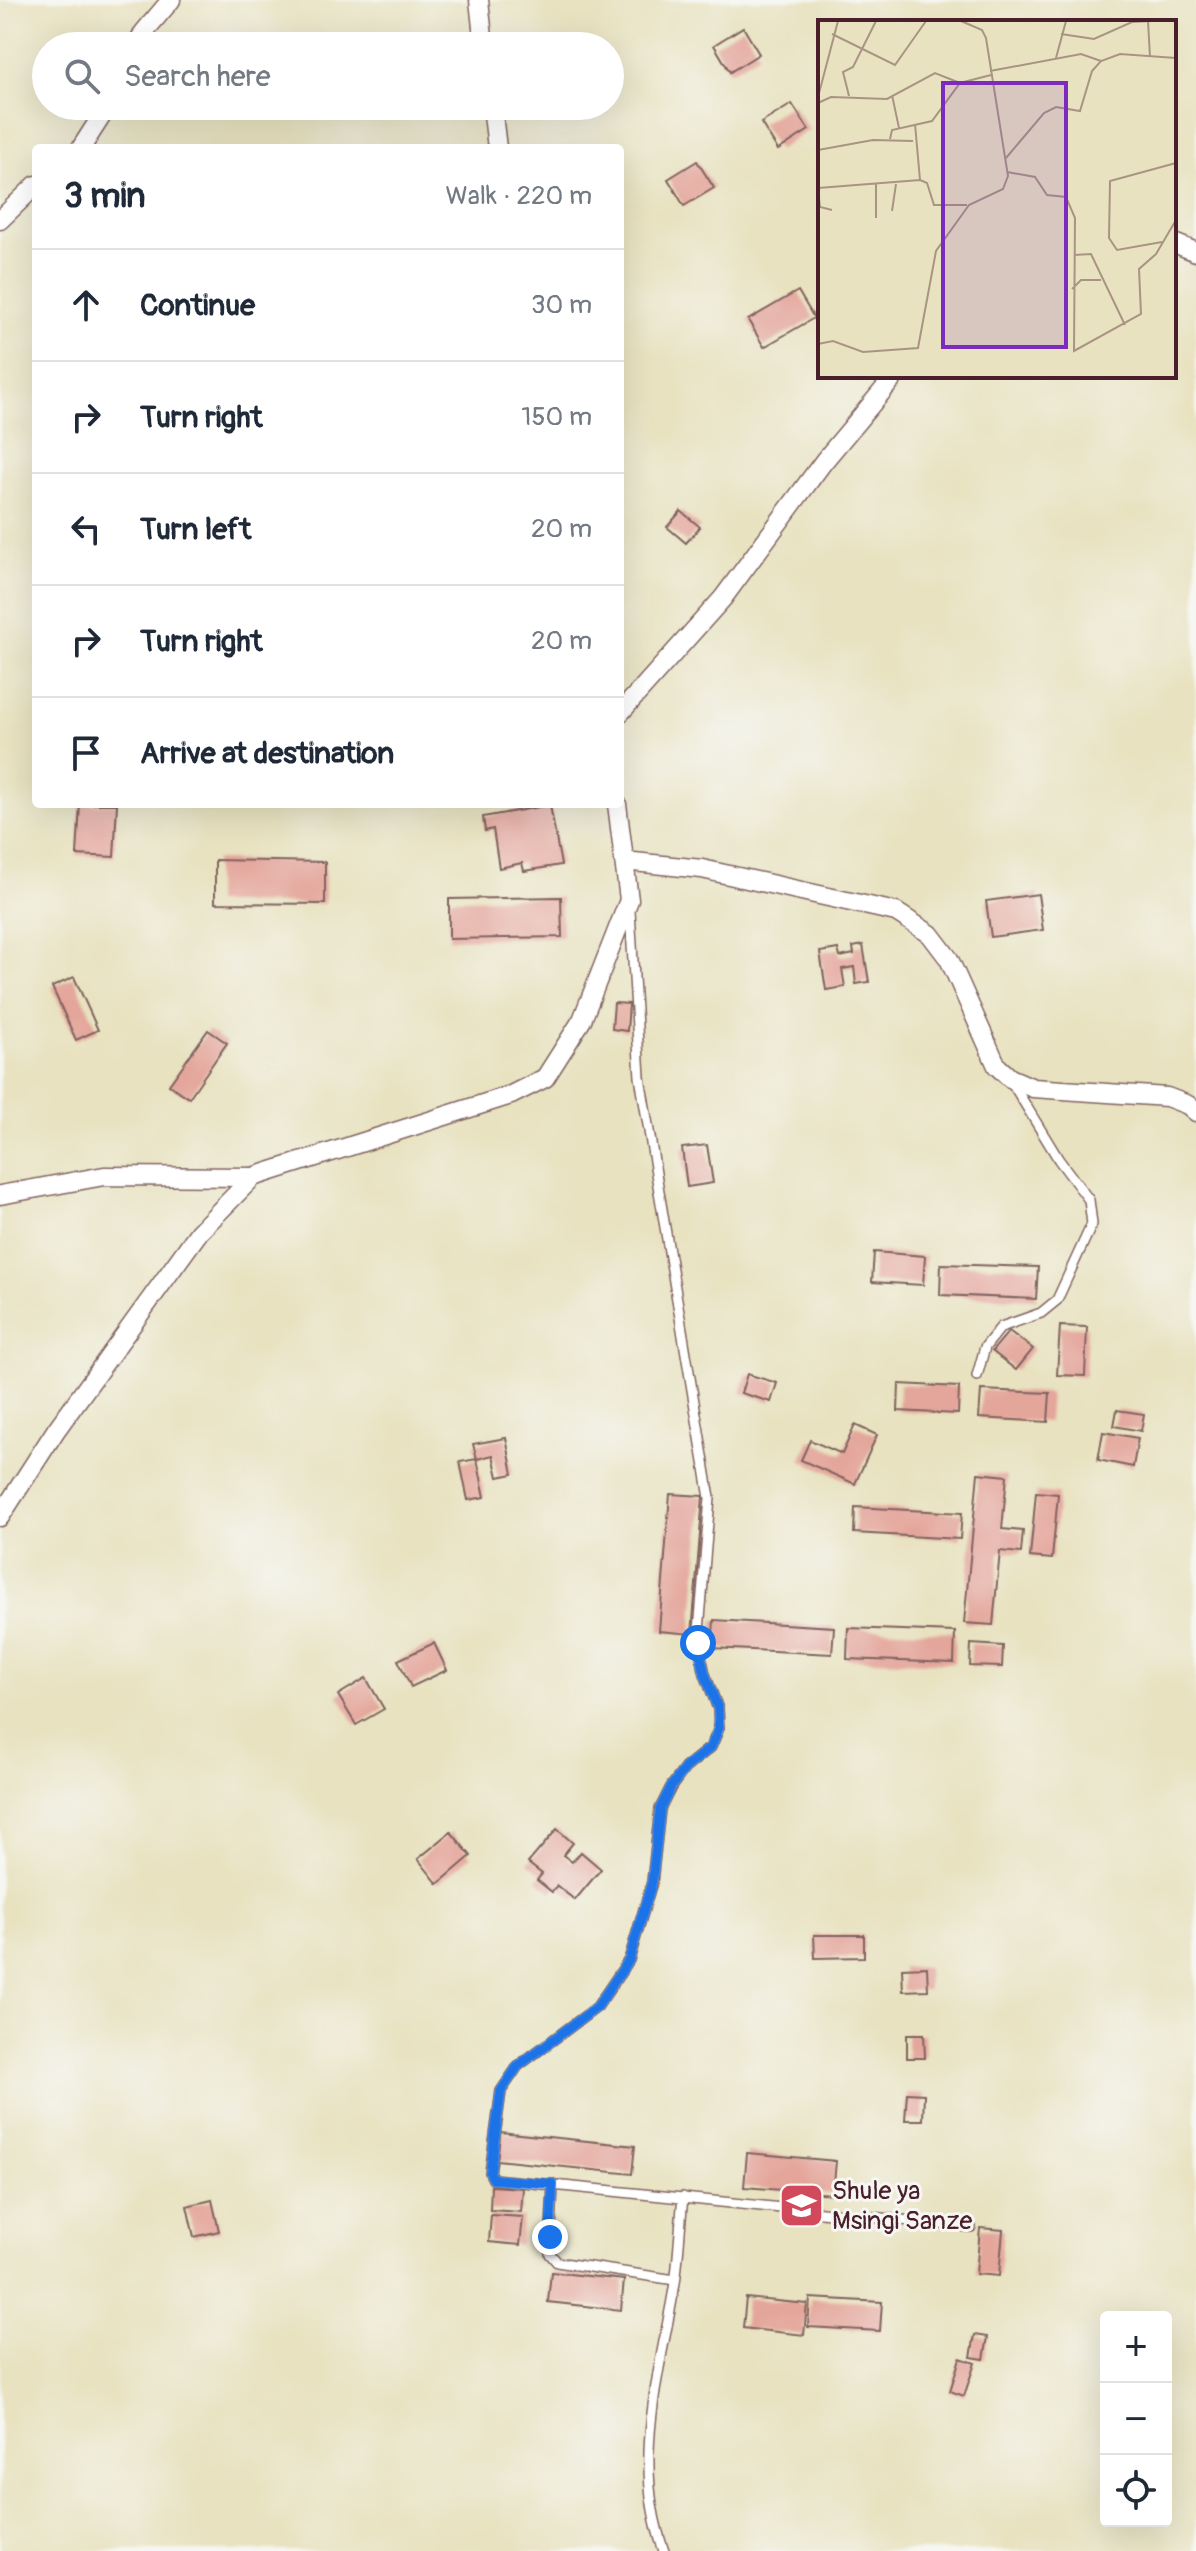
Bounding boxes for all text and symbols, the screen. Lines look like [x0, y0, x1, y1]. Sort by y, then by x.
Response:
inset map [818, 20, 1176, 378]
search box [32, 32, 624, 120]
icon: search [60, 54, 104, 98]
text: Search here [124, 58, 271, 95]
text: 3 min [64, 175, 146, 218]
text: Walk · 220 m [445, 180, 592, 212]
icon: ahead [64, 283, 108, 327]
text: Continue [140, 287, 255, 324]
text: 30 m [531, 289, 592, 321]
icon: right [64, 395, 108, 439]
text: Turn right [140, 399, 263, 436]
text: 150 m [521, 401, 592, 433]
icon: left [64, 507, 108, 551]
text: Turn left [140, 511, 251, 548]
text: 20 m [531, 513, 592, 545]
icon: right [64, 619, 108, 663]
text: Turn right [140, 623, 263, 660]
text: 20 m [531, 625, 592, 657]
icon: arrive [64, 731, 108, 775]
text: Arrive at destination [140, 735, 394, 772]
route start [680, 1625, 716, 1661]
place label: Shule ya Msingi Sanze [832, 2175, 973, 2237]
school or university icon: Shule ya Msingi Sanze [777, 2181, 825, 2229]
route end [532, 2219, 568, 2255]
map controls [1100, 2311, 1172, 2527]
button: + [1100, 2311, 1172, 2383]
button: − [1100, 2383, 1172, 2455]
button: locate [1100, 2455, 1172, 2527]

